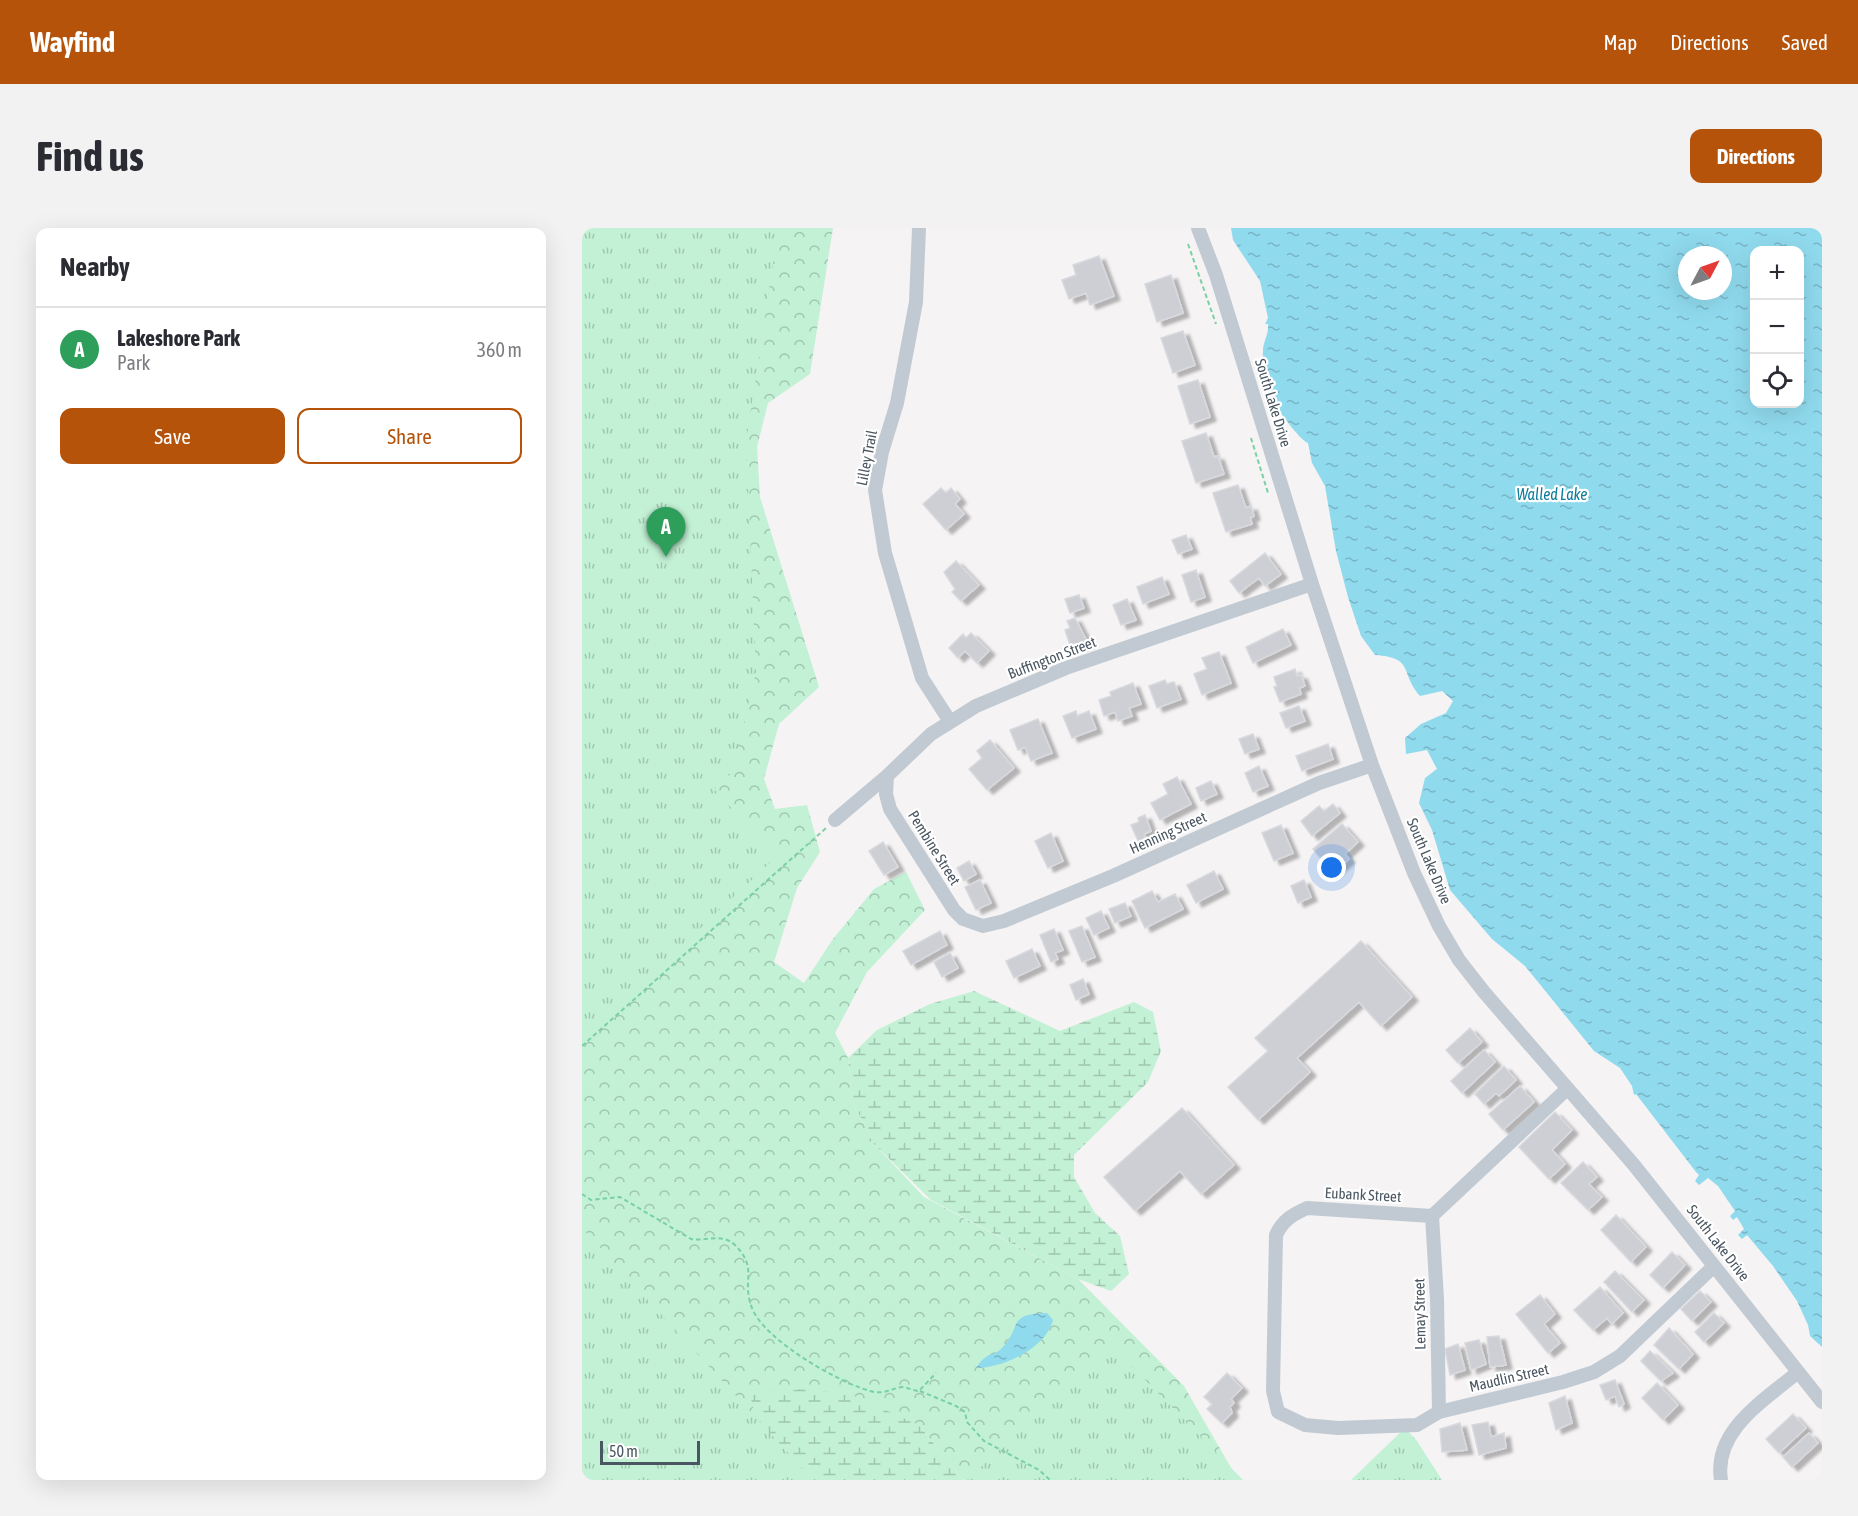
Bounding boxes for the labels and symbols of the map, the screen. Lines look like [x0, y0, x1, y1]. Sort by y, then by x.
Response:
north arrow [1678, 246, 1732, 300]
street label: South Lake Drive [1252, 357, 1295, 449]
street label: Lilley Trail [853, 429, 880, 487]
water label: Walled Lake [1516, 485, 1588, 503]
pin: A [646, 508, 686, 557]
street label: Buffington Street [1005, 633, 1098, 682]
street label: Pembine Street [905, 807, 964, 888]
street label: Henning Street [1127, 808, 1209, 857]
street label: South Lake Drive [1404, 815, 1455, 906]
your location [1317, 853, 1346, 882]
street label: Eubank Street [1324, 1184, 1402, 1205]
street label: South Lake Drive [1684, 1201, 1753, 1284]
street label: Lemay Street [1410, 1278, 1429, 1350]
street label: Maudlin Street [1467, 1360, 1550, 1395]
scale bar [600, 1438, 700, 1466]

